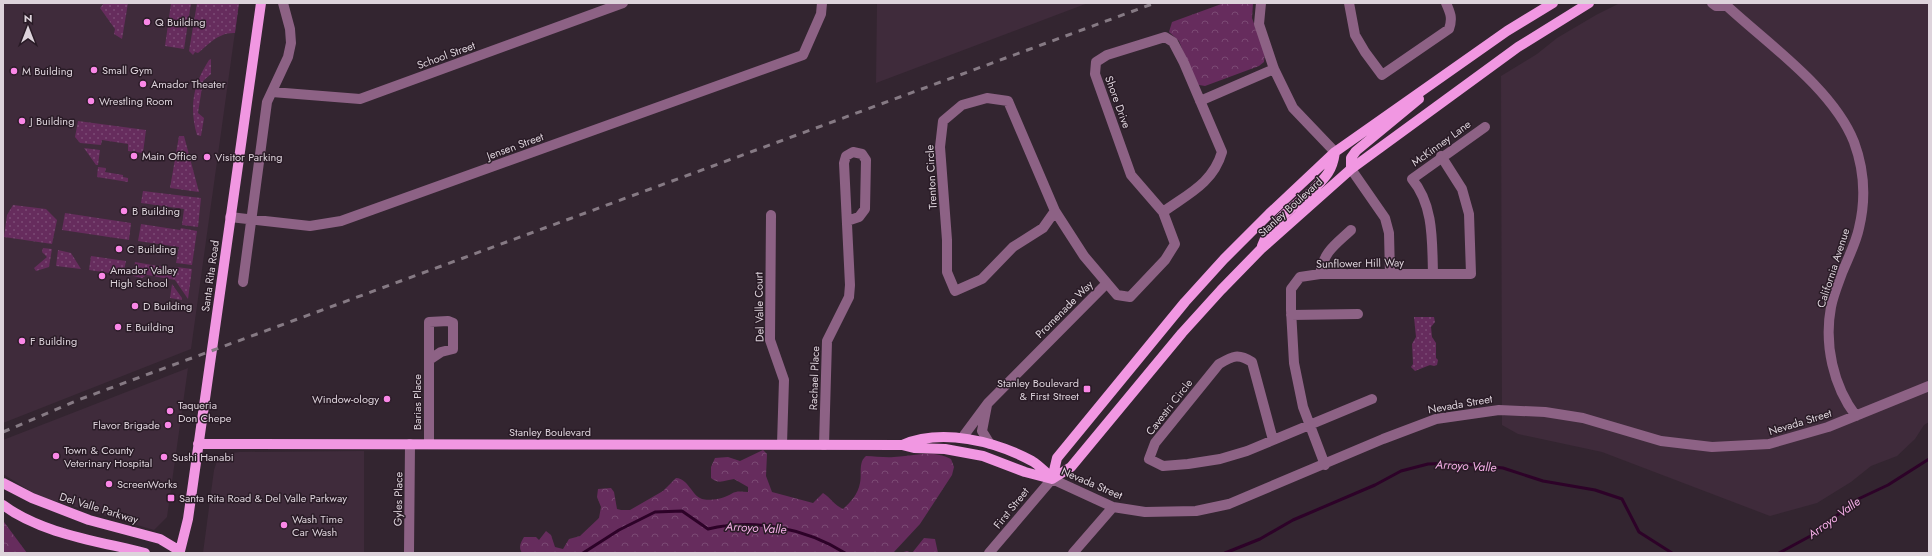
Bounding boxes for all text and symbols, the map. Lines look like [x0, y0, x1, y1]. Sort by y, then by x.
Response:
north arrow [8, 8, 48, 48]
text: N [24, 10, 32, 26]
place label: Q Building [155, 14, 205, 30]
marker: Q Building [142, 17, 152, 27]
street label: School Street [415, 37, 478, 73]
place label: Small Gym [102, 62, 152, 78]
place label: M Building [22, 63, 73, 79]
marker: Small Gym [89, 65, 99, 75]
marker: M Building [9, 66, 19, 76]
street label: Shore Drive [1101, 73, 1135, 131]
place label: Amador Theater [151, 76, 226, 92]
marker: Amador Theater [138, 79, 148, 89]
place label: Wrestling Room [99, 93, 173, 109]
marker: Wrestling Room [86, 96, 96, 106]
place label: J Building [28, 113, 74, 129]
marker: J Building [17, 116, 27, 126]
street label: McKinney Lane [1408, 116, 1474, 170]
street label: Jensen Street [482, 128, 546, 164]
street label: Trenton Circle [921, 144, 941, 210]
place label: Main Office [142, 148, 197, 164]
place label: Visitor Parking [215, 149, 283, 165]
marker: Main Office [129, 151, 139, 161]
marker: Visitor Parking [202, 152, 212, 162]
street label: Stanley Boulevard [1254, 174, 1326, 240]
place label: B Building [132, 203, 180, 219]
marker: B Building [119, 206, 129, 216]
street label: California Avenue [1813, 226, 1853, 310]
street label: Santa Rita Road [197, 239, 223, 313]
place label: C Building [127, 241, 176, 257]
marker: C Building [114, 244, 124, 254]
street label: Sunflower Hill Way [1316, 254, 1404, 272]
place label: Amador Valley High School [110, 262, 177, 291]
marker: Amador Valley High School [97, 271, 107, 281]
street label: Del Valle Court [750, 271, 768, 342]
street label: Promenade Way [1032, 276, 1097, 341]
place label: D Building [143, 298, 192, 314]
marker: D Building [130, 301, 140, 311]
place label: E Building [126, 319, 174, 335]
marker: E Building [113, 322, 123, 332]
place label: F Building [30, 333, 77, 349]
marker: F Building [17, 336, 27, 346]
street label: Rachael Place [805, 345, 823, 410]
street label: Barias Place [409, 374, 425, 430]
place label: Stanley Boulevard & First Street [997, 375, 1079, 404]
street label: Cavestri Circle [1142, 375, 1196, 439]
marker: Stanley Boulevard & First Street [1082, 384, 1092, 394]
street label: Nevada Street [1426, 390, 1494, 418]
place label: Window-ology [312, 391, 379, 407]
marker: Window-ology [382, 394, 392, 404]
place label: Taqueria Don Chepe [178, 397, 232, 426]
street label: Nevada Street [1766, 405, 1834, 439]
marker: Taqueria Don Chepe [165, 406, 175, 416]
place label: Flavor Brigade [93, 417, 160, 433]
marker: Flavor Brigade [163, 420, 173, 430]
street label: Stanley Boulevard [509, 424, 591, 440]
place label: Town & County Veterinary Hospital [64, 442, 152, 471]
place label: Sushi Hanabi [172, 449, 234, 465]
marker: Town & County Veterinary Hospital [51, 451, 61, 461]
marker: Sushi Hanabi [159, 452, 169, 462]
water label: Arroyo Valle [1434, 455, 1497, 477]
street label: Nevada Street [1059, 463, 1125, 503]
street label: Gyles Place [390, 471, 406, 526]
place label: ScreenWorks [117, 476, 178, 492]
marker: ScreenWorks [104, 479, 114, 489]
street label: First Street [989, 484, 1033, 532]
street label: Del Valle Parkway [58, 488, 141, 528]
place label: Santa Rita Road & Del Valle Parkway [179, 490, 347, 506]
marker: Santa Rita Road & Del Valle Parkway [166, 493, 176, 503]
water label: Arroyo Valle [1803, 493, 1864, 544]
place label: Wash Time Car Wash [292, 511, 343, 540]
water label: Arroyo Valle [724, 517, 787, 539]
marker: Wash Time Car Wash [279, 520, 289, 530]

